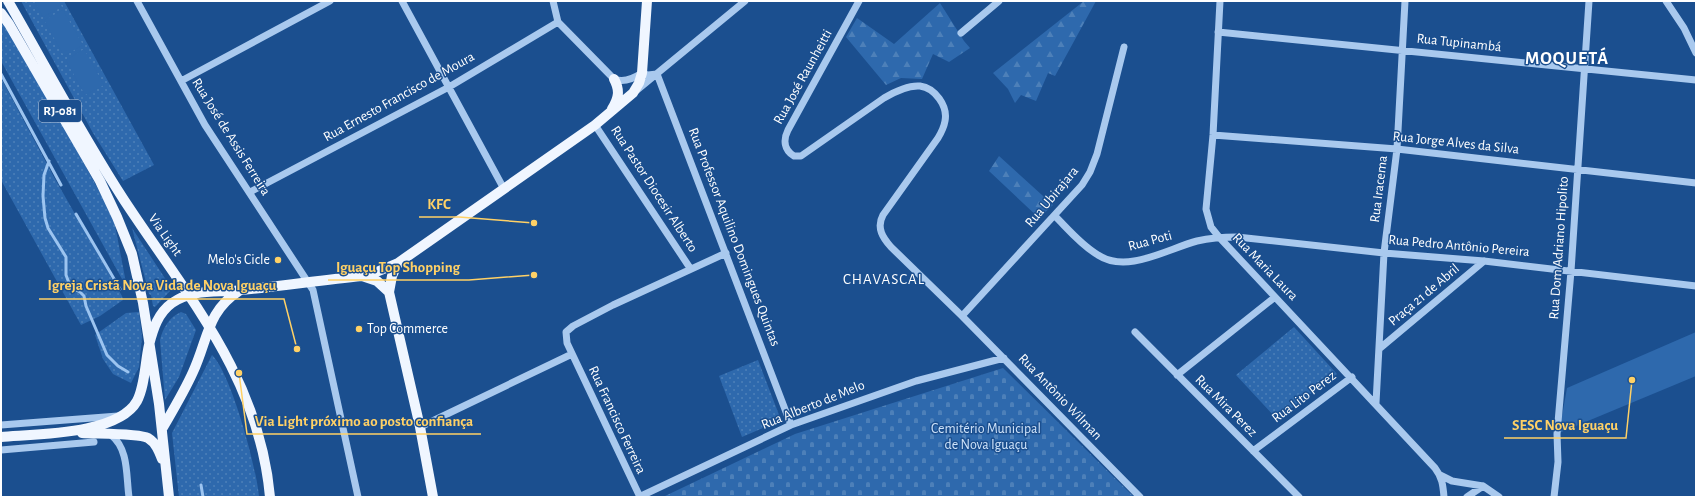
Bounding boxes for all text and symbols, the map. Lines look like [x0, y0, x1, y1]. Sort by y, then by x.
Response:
street label: Rua José Raunheitti [771, 27, 835, 127]
street label: Rua Tupinambá [1416, 32, 1503, 54]
district label: MOQUETÁ [1525, 47, 1609, 68]
street label: Rua Ernesto Francisco de Moura [321, 49, 477, 144]
street label: Rua José de Assis Ferreira [189, 76, 273, 199]
road number: RJ-081 [39, 100, 81, 122]
street label: Rua Pastor Diocesir Alberto [608, 123, 700, 255]
street label: Rua Professor Aquilino Domingues Quintas [686, 126, 782, 348]
street label: Rua Jorge Alves da Silva [1392, 129, 1520, 157]
street label: Rua Iracema [1368, 154, 1390, 223]
street label: Rua Ubirajara [1023, 164, 1082, 230]
street label: Rua Dom Adriano Hipolito [1547, 176, 1571, 320]
callout: KFC [419, 190, 459, 217]
text: KFC [427, 197, 451, 212]
street label: Via Light [146, 211, 185, 259]
street label: Rua Poti [1127, 228, 1173, 254]
street label: Rua Maria Laura [1230, 231, 1301, 304]
street label: Rua Pedro Antônio Pereira [1388, 233, 1531, 259]
place label: Melo's Cicle [207, 253, 270, 267]
callout: Iguaçu Top Shopping [328, 253, 469, 280]
marker: Melo's Cicle [273, 255, 283, 265]
text: Iguaçu Top Shopping [336, 260, 461, 275]
street label: Praça 21 de Abril [1386, 261, 1462, 329]
callout: Igreja Cristã Nova Vida de Nova Iguaçu [39, 272, 284, 299]
district label: CHAVASCAL [843, 272, 925, 287]
text: Igreja Cristã Nova Vida de Nova Iguaçu [48, 278, 277, 293]
place label: Top Commerce [367, 322, 448, 336]
marker: Top Commerce [354, 324, 364, 334]
street label: Rua Antônio Wilman [1016, 351, 1104, 443]
street label: Rua Francisco Ferreira [586, 364, 648, 477]
street label: Rua Lito Perez [1269, 368, 1339, 425]
street label: Rua Mira Perez [1192, 372, 1260, 440]
street label: Rua Alberto de Melo [759, 378, 867, 432]
callout: Via Light próximo ao posto confiança [247, 407, 481, 434]
callout: SESC Nova Iguaçu [1504, 411, 1626, 438]
text: Via Light próximo ao posto confiança [255, 414, 473, 429]
text: SESC Nova Iguaçu [1512, 418, 1618, 433]
park label: Cemitério Municipal de Nova Iguaçu [931, 422, 1041, 452]

